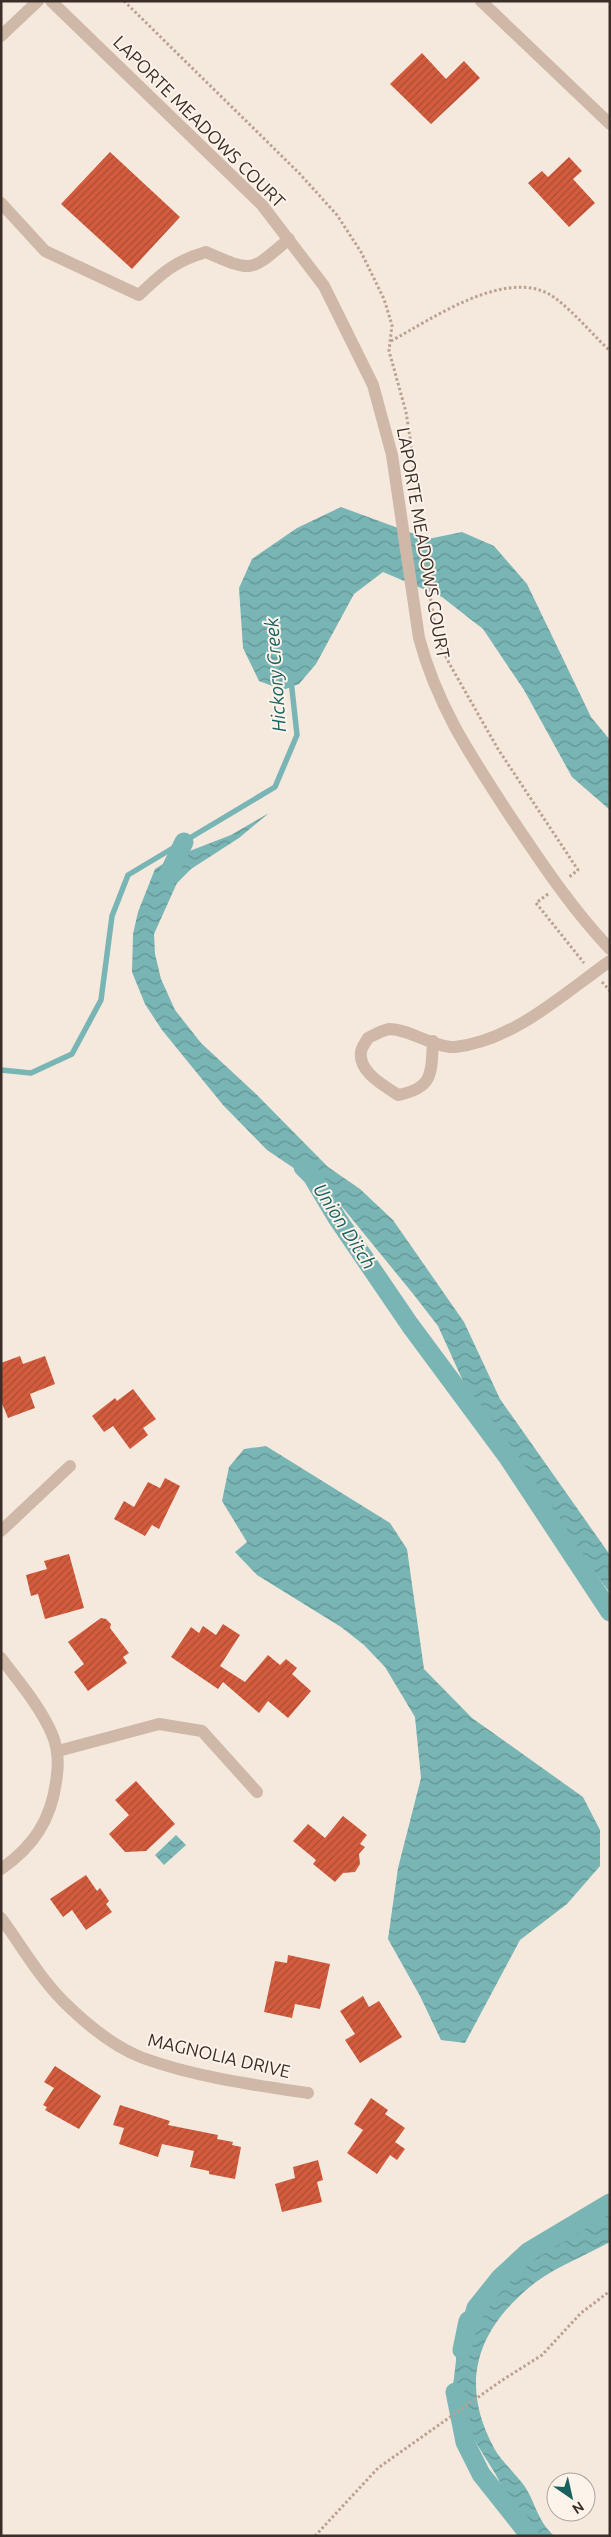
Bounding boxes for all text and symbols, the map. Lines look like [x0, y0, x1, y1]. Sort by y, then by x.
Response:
street label: LAPORTE MEADOWS COURT [110, 31, 290, 211]
street label: LAPORTE MEADOWS COURT [394, 426, 454, 660]
water label: Hickory Creek [260, 617, 290, 733]
water label: Union Ditch [309, 1179, 381, 1273]
street label: MAGNOLIA DRIVE [146, 2029, 292, 2081]
north arrow [546, 2472, 596, 2522]
text: N [569, 2498, 587, 2517]

